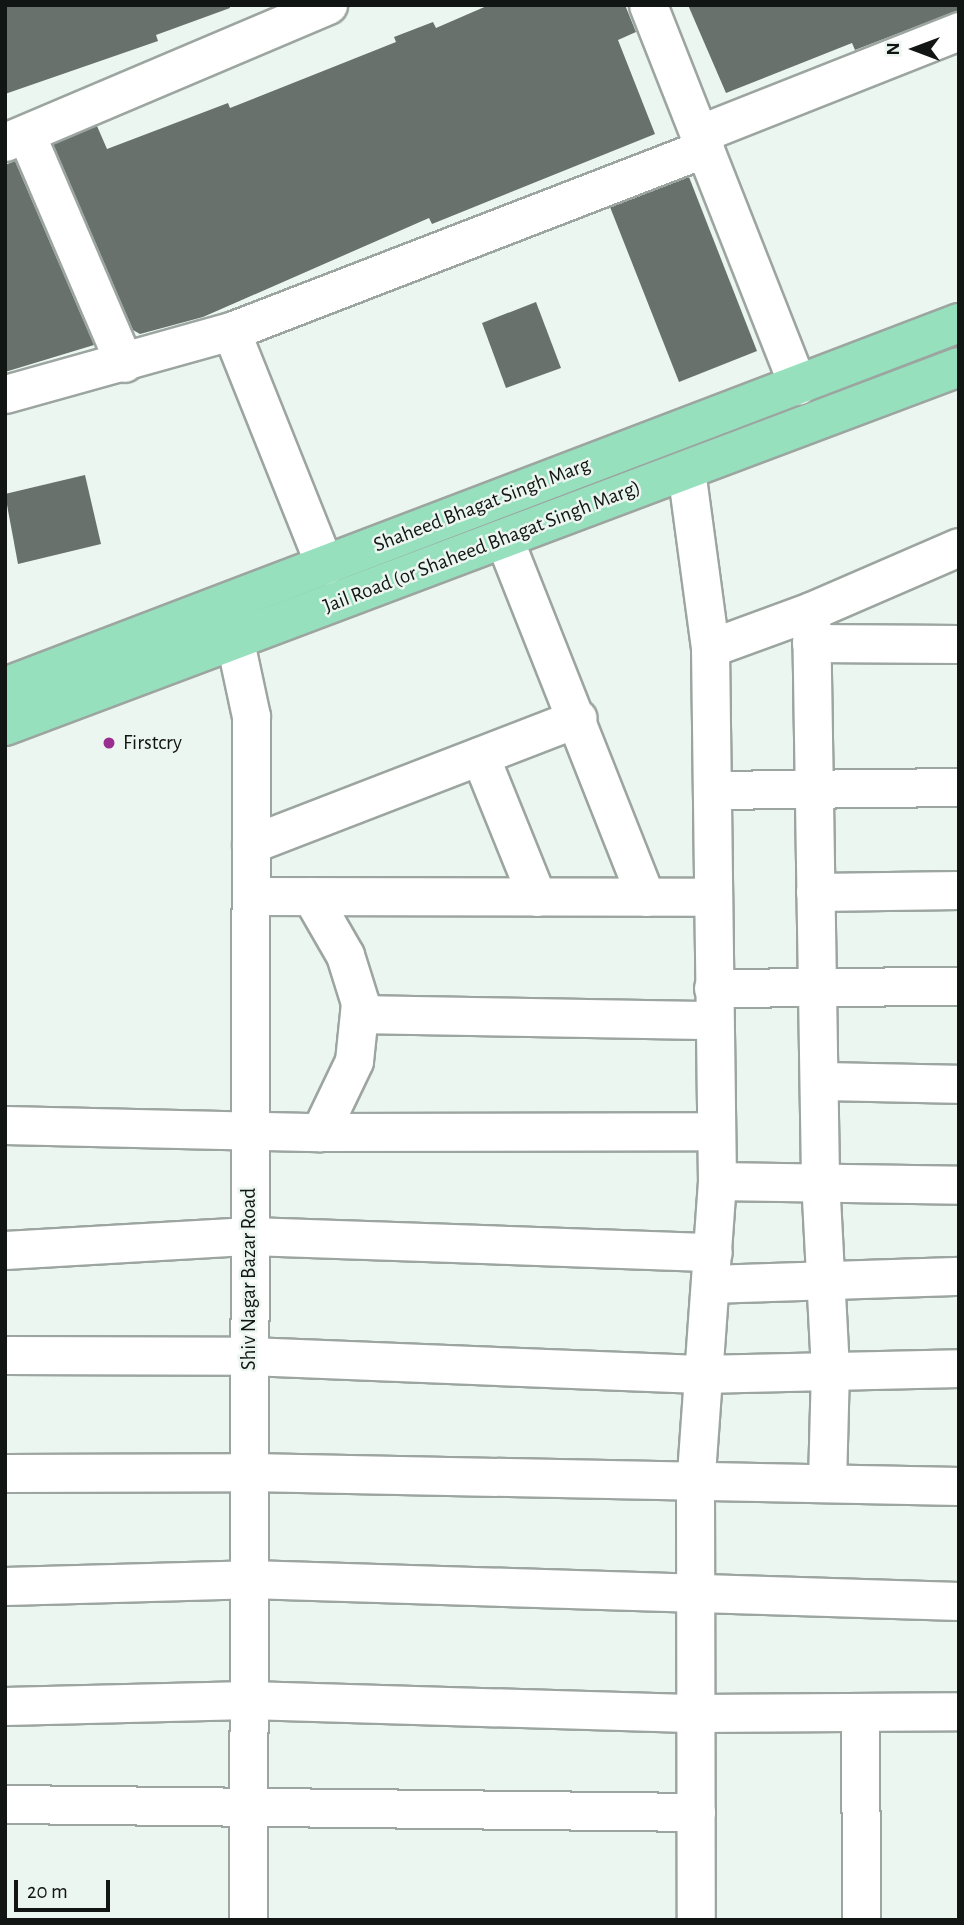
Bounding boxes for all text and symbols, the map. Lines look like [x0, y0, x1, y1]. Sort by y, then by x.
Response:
north arrow [880, 14, 950, 84]
text: N [884, 42, 903, 56]
street label: Shaheed Bhagat Singh Marg [370, 452, 594, 558]
street label: Jail Road (or Shaheed Bhagat Singh Marg) [320, 475, 644, 619]
place label: Firstcry [123, 730, 182, 756]
marker: Firstcry [101, 735, 117, 751]
street label: Shiv Nagar Bazar Road [236, 1188, 262, 1370]
scale bar [18, 1866, 114, 1910]
text: 20 m [27, 1881, 68, 1902]

